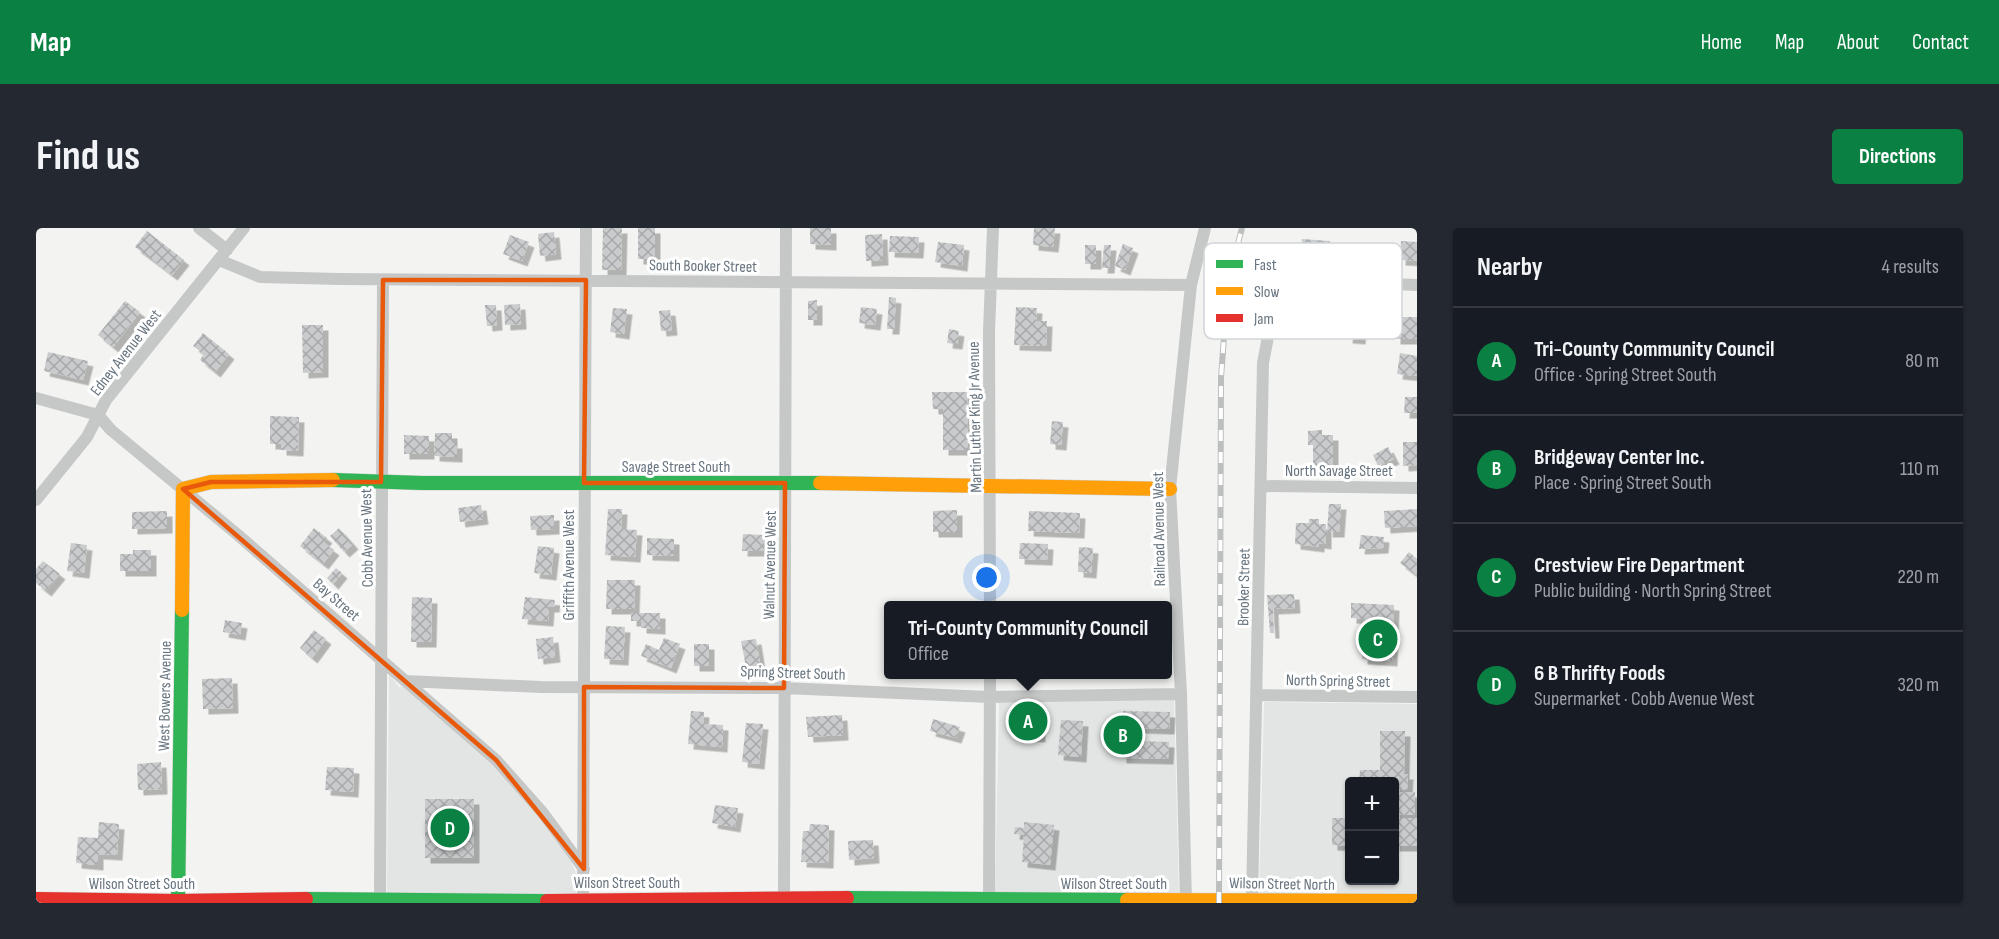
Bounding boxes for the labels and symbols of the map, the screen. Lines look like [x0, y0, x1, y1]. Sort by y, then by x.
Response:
legend [1204, 243, 1402, 339]
street label: South Booker Street [649, 256, 757, 277]
text: Fast [1254, 256, 1277, 275]
text: Slow [1254, 283, 1279, 302]
street label: Edney Avenue West [87, 306, 166, 400]
text: Jam [1253, 310, 1274, 329]
street label: Martin Luther King Jr Avenue [965, 341, 986, 493]
street label: Savage Street South [622, 458, 730, 477]
street label: North Savage Street [1285, 462, 1393, 481]
street label: Railroad Avenue West [1149, 471, 1170, 586]
street label: Cobb Avenue West [357, 488, 378, 588]
street label: Griffith Avenue West [560, 509, 579, 620]
street label: Walnut Avenue West [760, 510, 781, 620]
street label: Brooker Street [1234, 548, 1255, 626]
your location [972, 563, 1001, 592]
street label: Bay Street [309, 575, 363, 626]
pin: C [1358, 616, 1398, 662]
street label: West Bowers Avenue [155, 641, 176, 751]
street label: Spring Street South [740, 662, 846, 685]
street label: North Spring Street [1286, 671, 1390, 692]
pin: A [1008, 698, 1048, 744]
pin: B [1104, 712, 1142, 758]
pin: D [430, 806, 470, 850]
street label: Wilson Street South [574, 874, 680, 893]
street label: Wilson Street North [1229, 874, 1335, 895]
street label: Wilson Street South [89, 875, 195, 894]
street label: Wilson Street South [1061, 875, 1167, 894]

